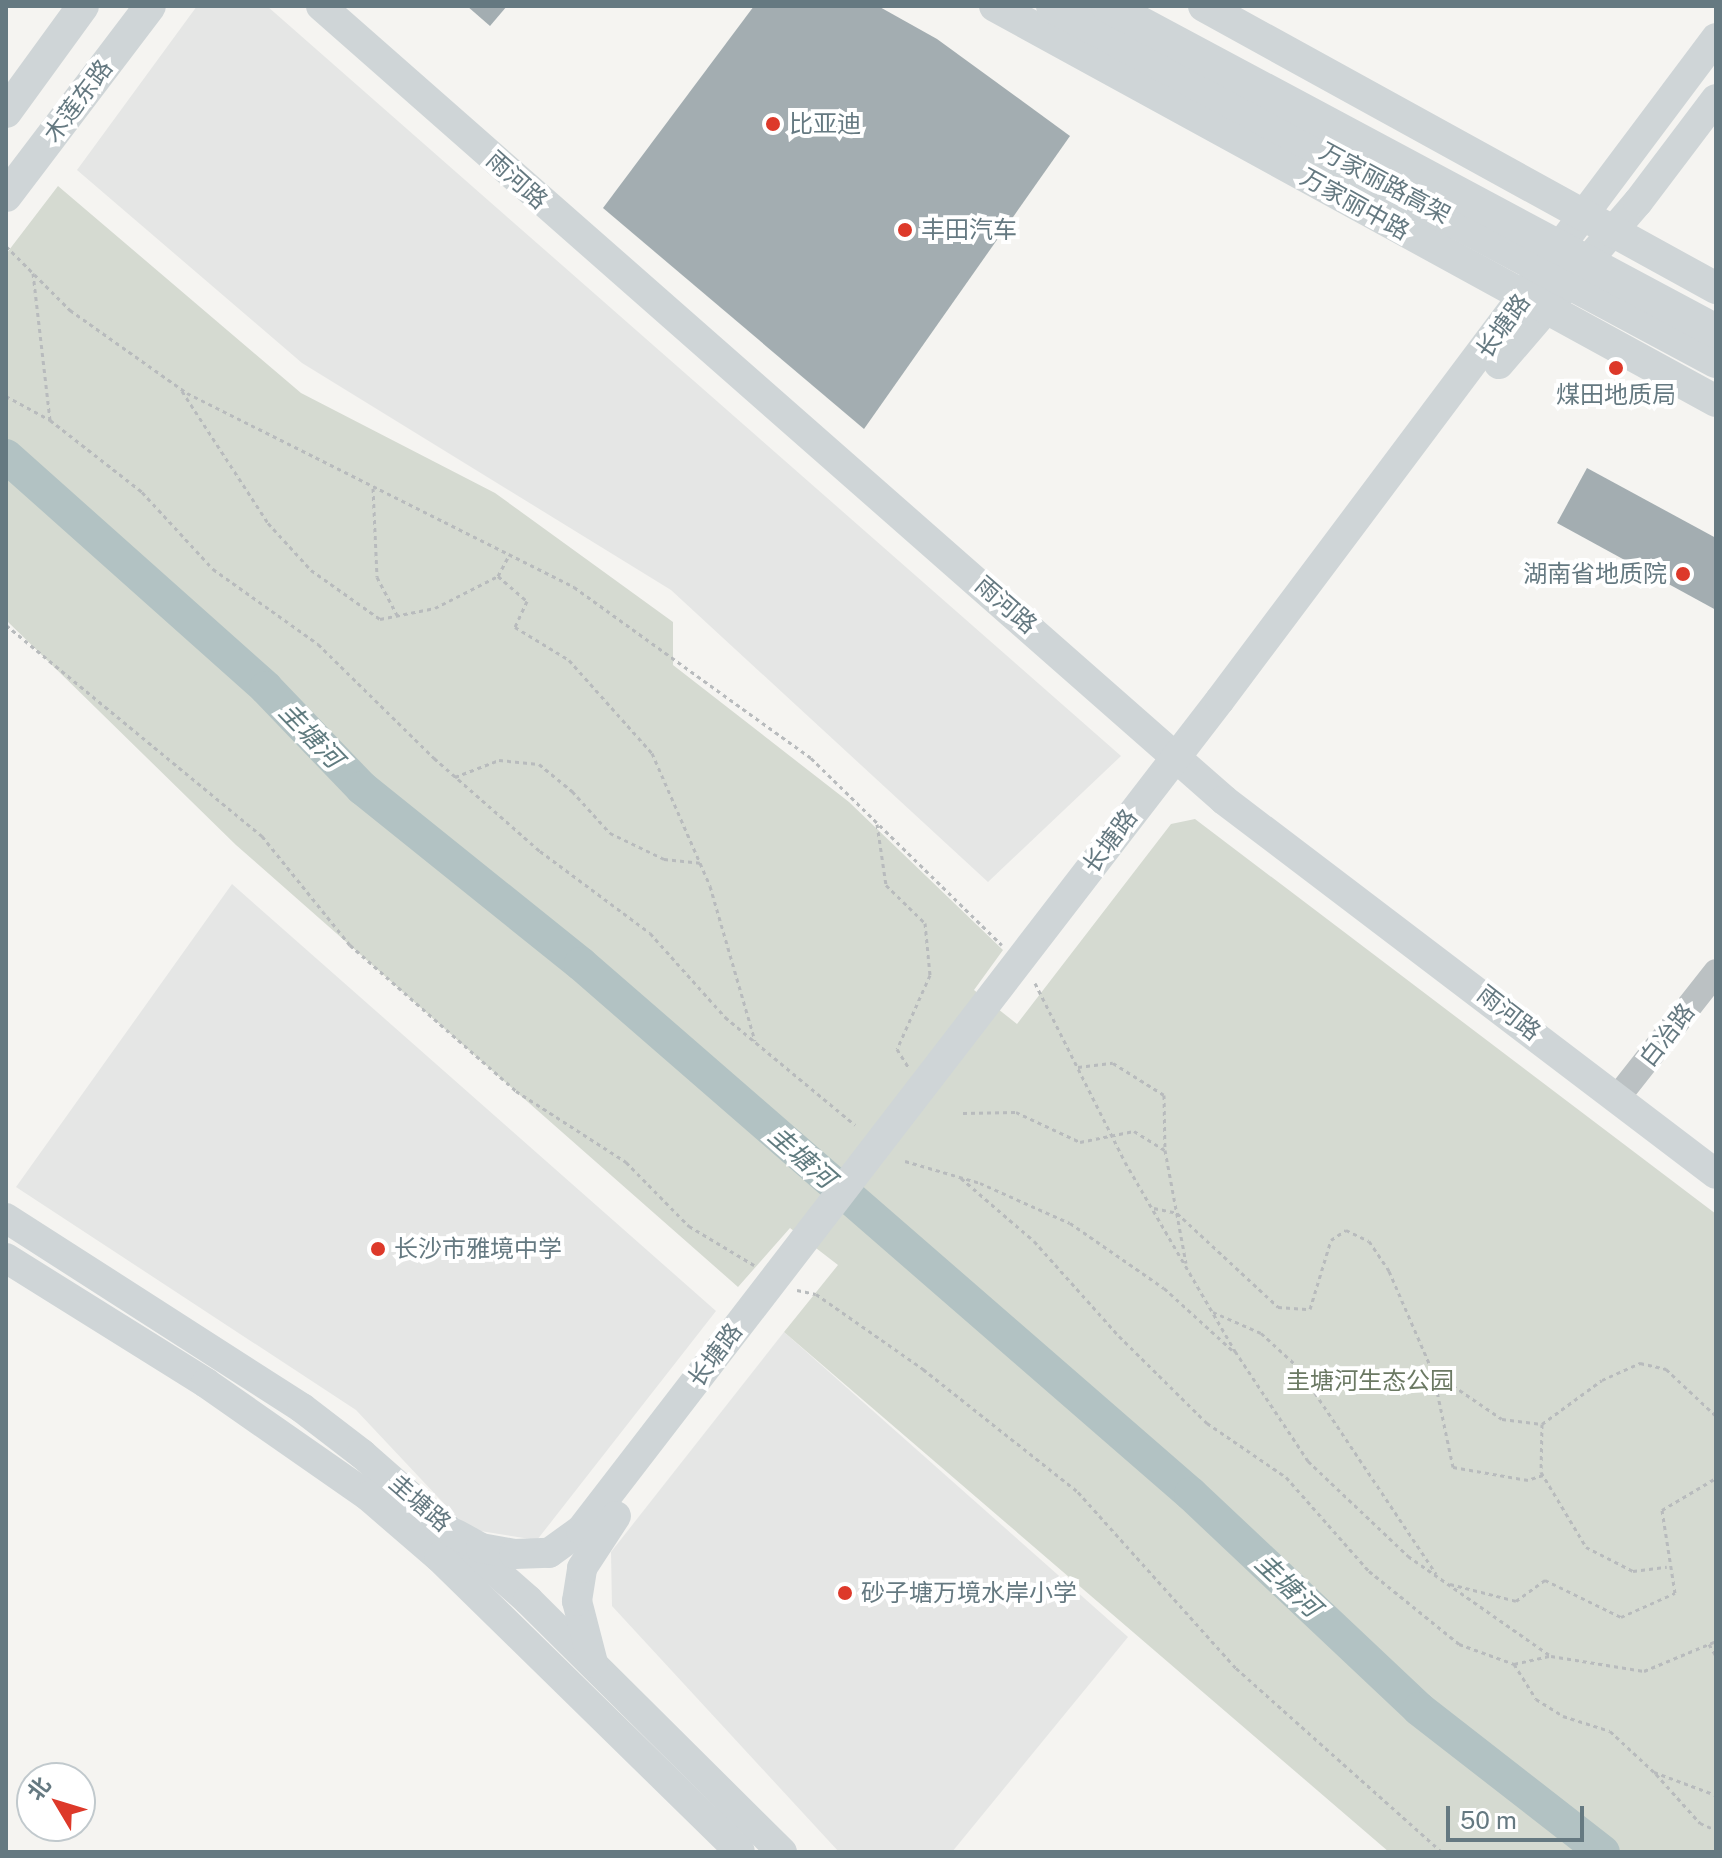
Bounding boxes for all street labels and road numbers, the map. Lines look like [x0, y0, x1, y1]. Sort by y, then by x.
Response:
street label: 木莲东路 [38, 54, 118, 148]
street label: 万家丽路高架 [1315, 136, 1455, 230]
street label: 雨河路 [481, 145, 553, 215]
street label: 万家丽中路 [1296, 162, 1414, 246]
street label: 长塘路 [1470, 288, 1536, 364]
street label: 雨河路 [969, 571, 1043, 639]
street label: 长塘路 [1077, 804, 1143, 878]
street label: 雨河路 [1472, 979, 1546, 1047]
street label: 白冶路 [1633, 998, 1701, 1072]
street label: 长塘路 [682, 1318, 748, 1392]
street label: 圭塘路 [383, 1469, 457, 1537]

